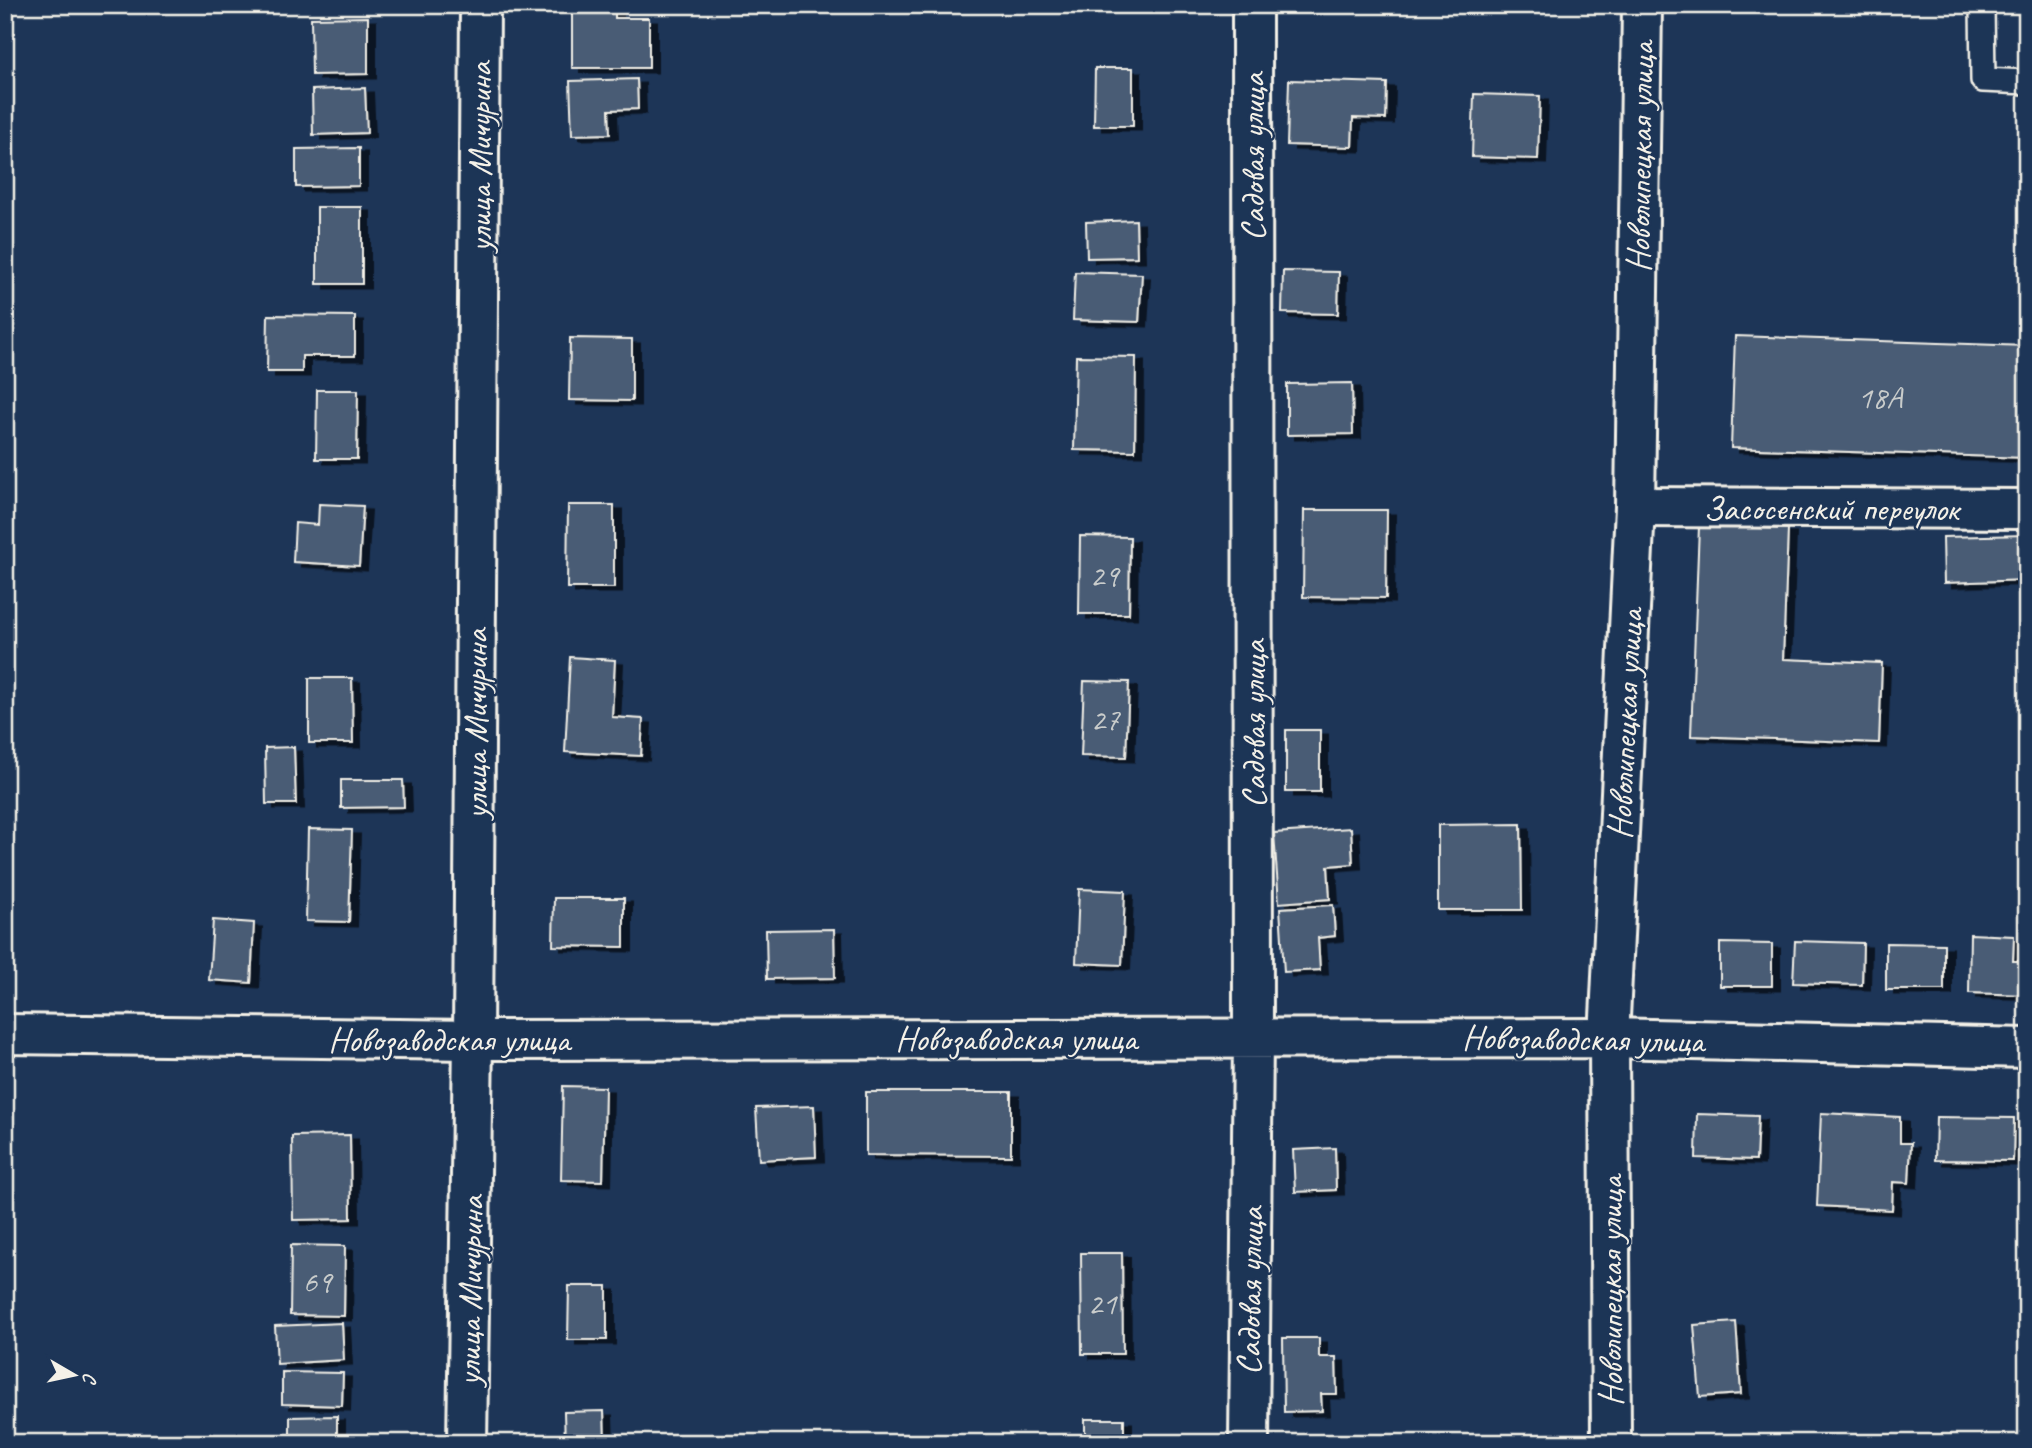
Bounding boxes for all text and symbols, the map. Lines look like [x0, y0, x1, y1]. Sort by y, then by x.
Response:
street label: Новолипецкая улица [1615, 39, 1665, 273]
street label: улица Мичурина [457, 59, 502, 254]
street label: Садовая улица [1230, 70, 1275, 241]
house number: 18А [1858, 377, 1904, 418]
street label: Засосенский переулок [1703, 486, 1962, 531]
house number: 29 [1090, 555, 1121, 596]
street label: Новолипецкая улица [1596, 605, 1654, 840]
street label: улица Мичурина [453, 626, 498, 821]
street label: Садовая улица [1231, 637, 1276, 808]
house number: 27 [1091, 699, 1121, 740]
street label: Новозаводская улица [1462, 1014, 1707, 1064]
street label: Новозаводская улица [895, 1016, 1139, 1061]
street label: Новозаводская улица [328, 1017, 572, 1062]
street label: Новолипецкая улица [1588, 1173, 1633, 1406]
street label: улица Мичурина [446, 1193, 494, 1389]
street label: Садовая улица [1226, 1204, 1274, 1375]
house number: 69 [303, 1261, 334, 1302]
house number: 21 [1088, 1283, 1118, 1324]
north arrow [38, 1340, 108, 1410]
text: С [77, 1371, 102, 1387]

